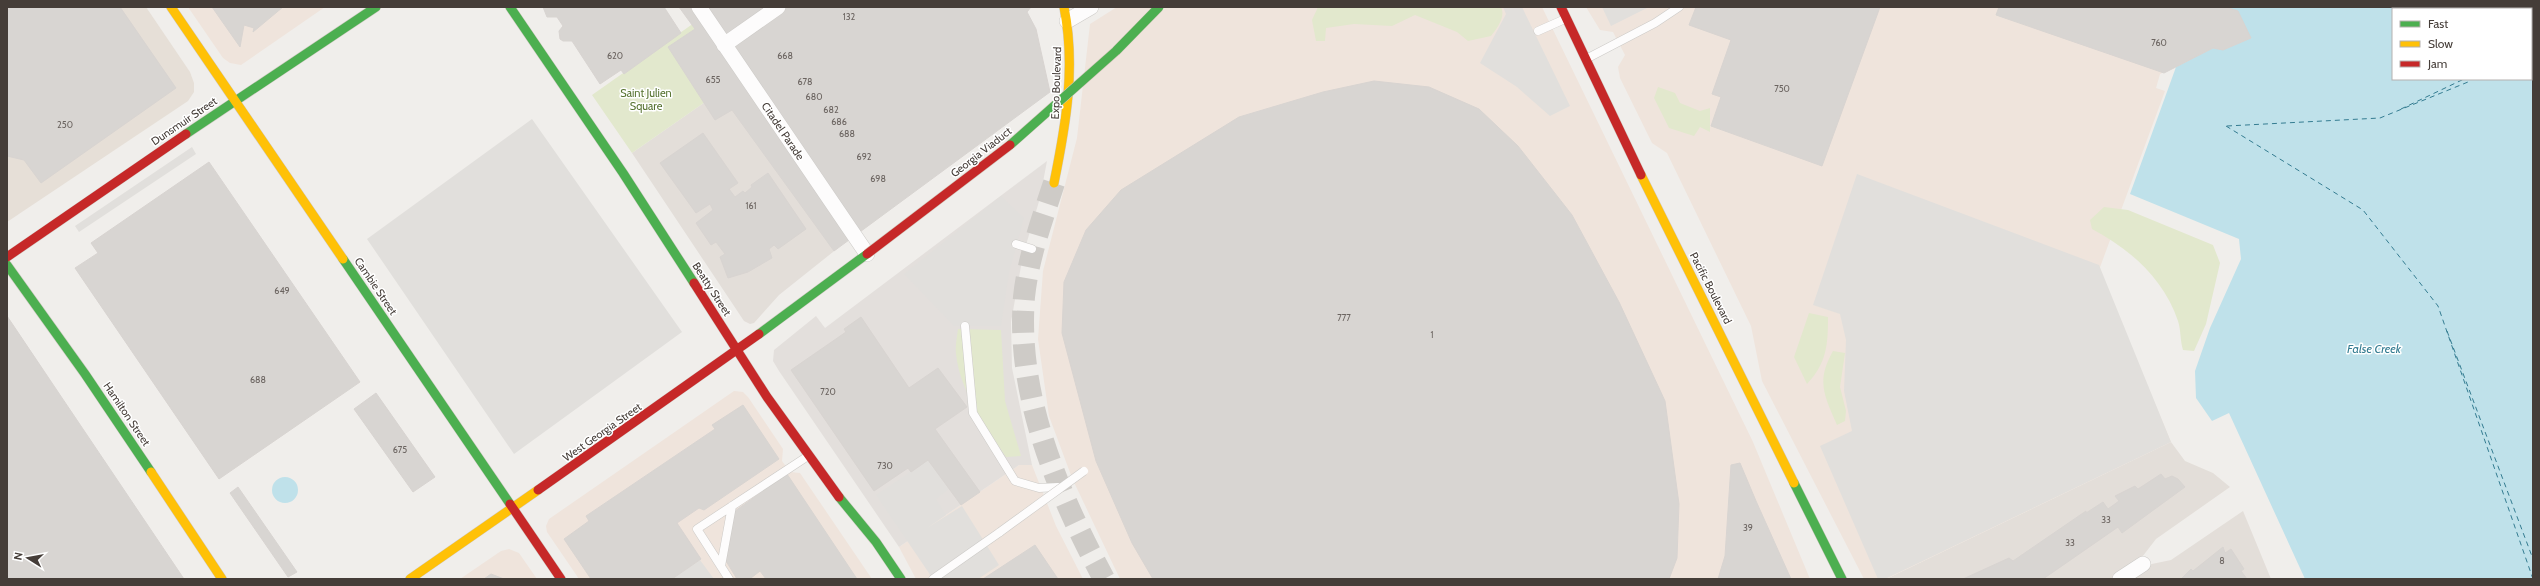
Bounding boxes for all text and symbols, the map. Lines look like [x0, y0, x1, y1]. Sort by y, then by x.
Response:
legend [2392, 8, 2532, 80]
house number: 132 [843, 11, 856, 22]
text: Fast [2428, 16, 2448, 31]
text: Slow [2428, 36, 2453, 51]
house number: 760 [2151, 37, 2167, 48]
street label: Expo Boulevard [1048, 47, 1064, 119]
house number: 620 [607, 50, 623, 61]
house number: 668 [777, 50, 793, 61]
text: Jam [2427, 56, 2447, 71]
house number: 655 [706, 74, 721, 85]
house number: 678 [797, 76, 813, 87]
house number: 750 [1774, 83, 1790, 94]
park label: Saint Julien Square [620, 86, 672, 113]
house number: 680 [806, 91, 822, 102]
street label: Dunsmuir Street [148, 94, 220, 148]
street label: Citadel Parade [758, 99, 808, 163]
house number: 682 [823, 104, 839, 115]
house number: 686 [831, 116, 847, 127]
house number: 250 [57, 119, 73, 130]
street label: Georgia Viaduct [948, 124, 1015, 180]
house number: 688 [839, 128, 855, 139]
house number: 692 [857, 151, 872, 162]
house number: 698 [870, 173, 886, 184]
house number: 161 [746, 200, 757, 211]
street label: Pacific Boulevard [1687, 250, 1735, 326]
street label: Cambie Street [352, 255, 401, 318]
street label: Beatty Street [689, 260, 735, 319]
house number: 649 [274, 285, 290, 296]
house number: 777 [1337, 312, 1351, 323]
house number: 1 [1431, 329, 1434, 340]
water label: False Creek [2347, 341, 2402, 356]
house number: 688 [250, 374, 266, 385]
street label: Hamilton Street [100, 379, 154, 449]
house number: 720 [820, 386, 836, 397]
street label: West Georgia Street [560, 399, 644, 464]
house number: 675 [393, 444, 407, 455]
house number: 730 [877, 460, 893, 471]
house number: 33 [2101, 514, 2111, 525]
house number: 39 [1743, 522, 1753, 533]
house number: 33 [2065, 537, 2075, 548]
north arrow [8, 538, 48, 578]
text: N [11, 551, 26, 561]
house number: 8 [2219, 555, 2225, 566]

